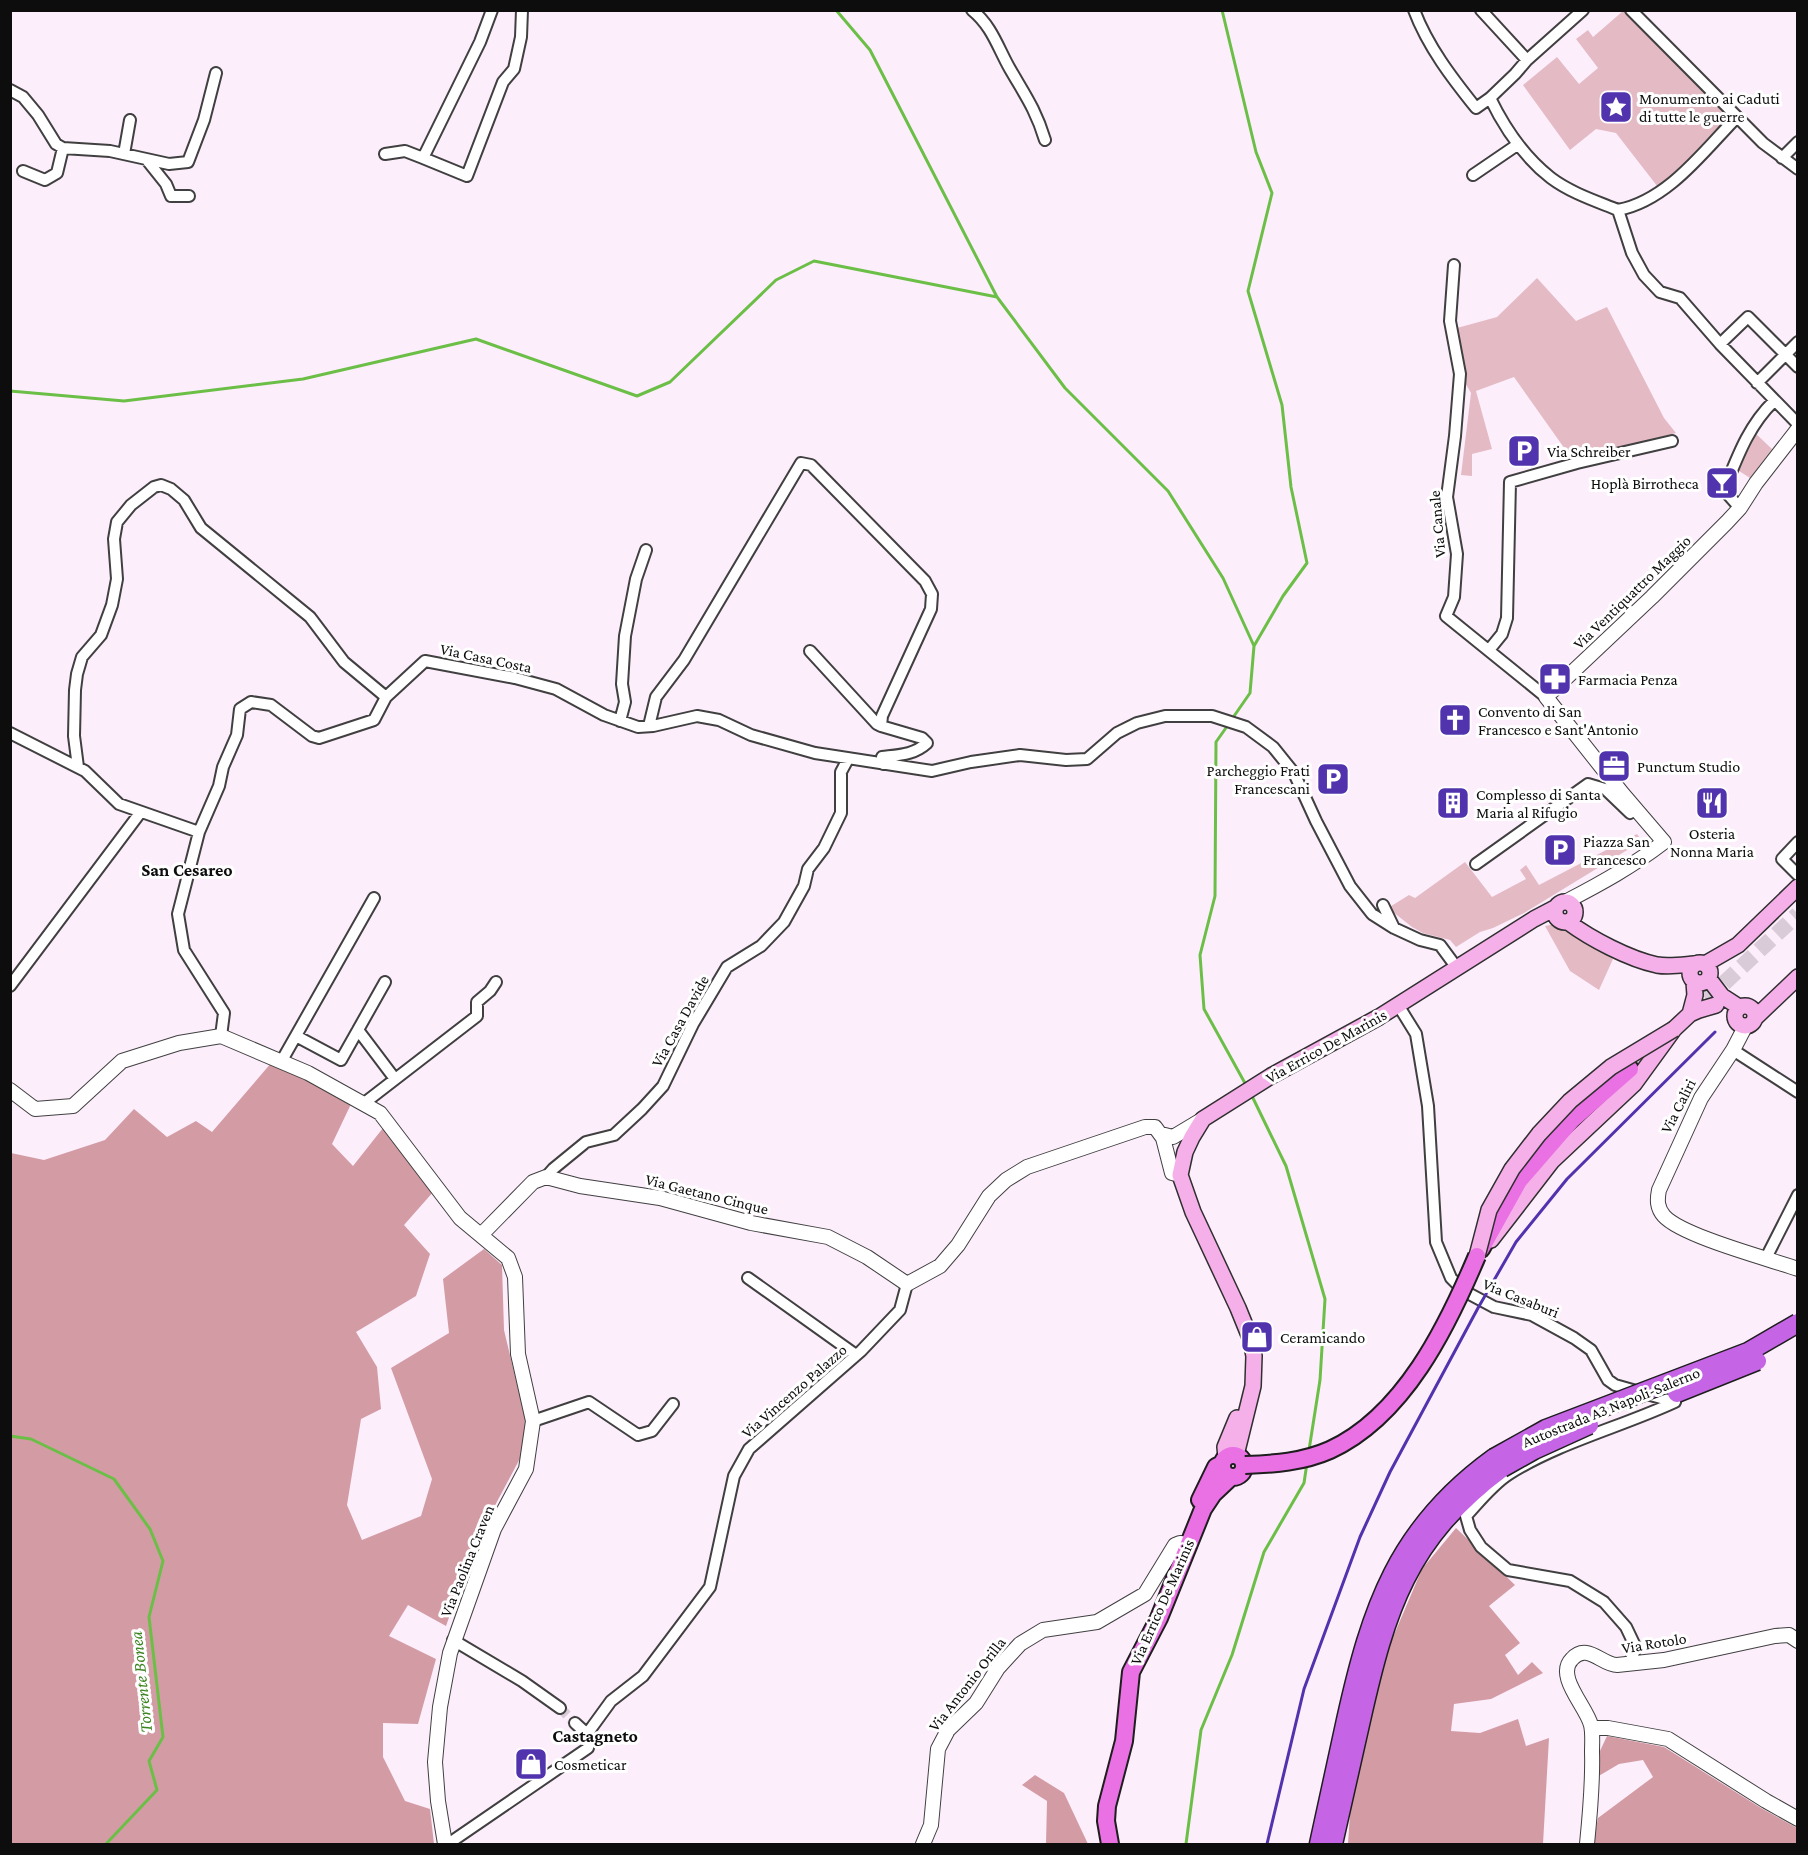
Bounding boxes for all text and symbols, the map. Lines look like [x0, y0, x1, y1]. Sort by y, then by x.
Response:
place icon: Monumento ai Caduti di tutte le guerre [1598, 89, 1634, 125]
place label: Monumento ai Caduti di tutte le guerre [1639, 90, 1780, 126]
parking icon: Via Schreiber [1506, 433, 1542, 469]
place label: Via Schreiber [1547, 443, 1631, 460]
bar icon: Hoplà Birrotheca [1704, 465, 1740, 501]
place label: Hoplà Birrotheca [1591, 475, 1700, 493]
street label: Via Canale [1426, 490, 1448, 558]
street label: Via Ventiquattro Maggio [1570, 532, 1695, 653]
street label: Via Casa Costa [439, 640, 534, 676]
pharmacy icon: Farmacia Penza [1537, 661, 1573, 697]
place label: Farmacia Penza [1578, 671, 1678, 688]
church icon: Convento di San Francesco e Sant'Antonio [1437, 702, 1473, 738]
place label: Convento di San Francesco e Sant'Antonio [1478, 703, 1639, 738]
office icon: Punctum Studio [1596, 748, 1632, 784]
place label: Punctum Studio [1637, 758, 1740, 775]
parking icon: Parcheggio Frati Francescani [1315, 761, 1351, 797]
place label: Parcheggio Frati Francescani [1207, 762, 1310, 797]
building icon: Complesso di Santa Maria al Rifugio [1435, 785, 1471, 821]
restaurant icon: Osteria Nonna Maria [1694, 785, 1730, 821]
place label: Complesso di Santa Maria al Rifugio [1476, 786, 1602, 822]
place label: Osteria Nonna Maria [1670, 825, 1755, 860]
parking icon: Piazza San Francesco [1542, 832, 1578, 868]
place label: Piazza San Francesco [1583, 833, 1650, 868]
district label: San Cesareo [141, 860, 233, 880]
street label: Via Casa Davide [648, 972, 712, 1070]
street label: Via Errico De Marinis [1263, 1006, 1389, 1086]
street label: Via Caliri [1657, 1076, 1699, 1136]
street label: Via Gaetano Cinque [644, 1170, 770, 1218]
street label: Via Casaburi [1480, 1275, 1562, 1321]
shop icon: Ceramicando [1239, 1319, 1275, 1355]
place label: Ceramicando [1280, 1329, 1365, 1346]
street label: Via Vincenzo Palazzo [738, 1341, 850, 1441]
street label: Autostrada A3 Napoli-Salerno [1520, 1364, 1703, 1451]
street label: Via Paolina Craven [437, 1502, 497, 1619]
street label: Via Errico De Marinis [1127, 1537, 1197, 1667]
street label: Via Rotolo [1620, 1629, 1688, 1657]
water label: Torrente Bonea [126, 1630, 156, 1734]
street label: Via Antonio Orilla [925, 1633, 1009, 1734]
district label: Castagneto [552, 1726, 638, 1746]
shop icon: Cosmeticar [513, 1746, 549, 1782]
place label: Cosmeticar [554, 1756, 627, 1773]

